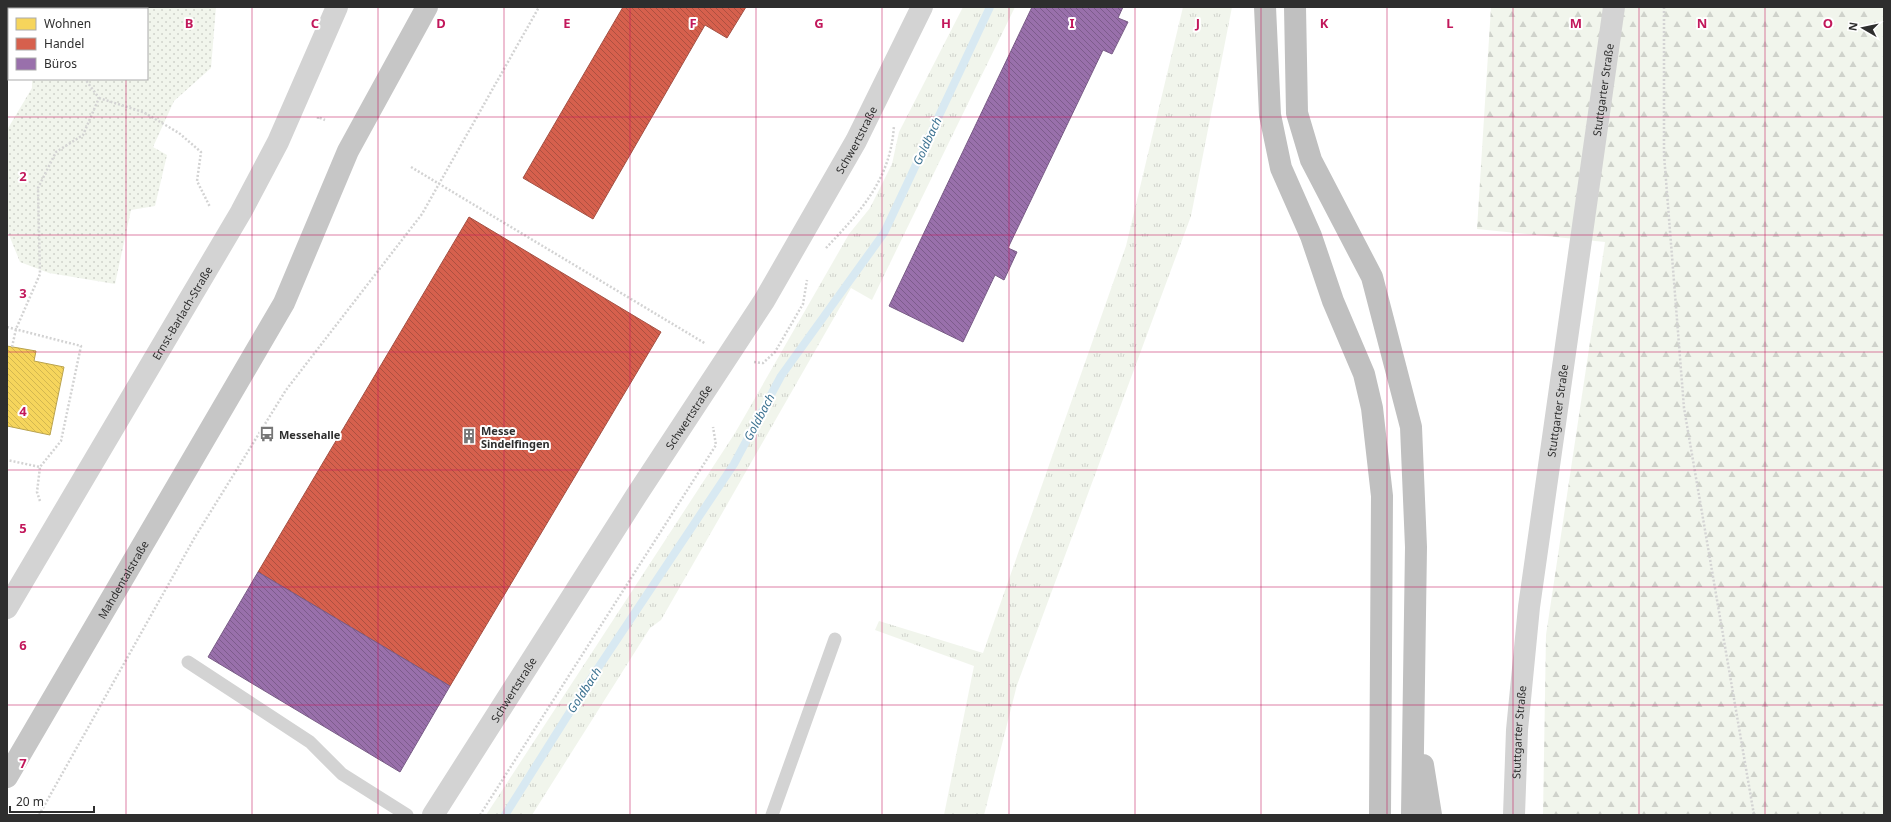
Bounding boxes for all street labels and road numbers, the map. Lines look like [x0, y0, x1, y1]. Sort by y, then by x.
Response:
street label: Stuttgarter Straße [1588, 42, 1616, 137]
street label: Schwertstraße [831, 103, 880, 176]
street label: Ernst-Barlach-Straße [148, 263, 215, 362]
street label: Stuttgarter Straße [1543, 363, 1571, 458]
street label: Schwertstraße [661, 381, 715, 452]
street label: Mahdentalstraße [94, 537, 151, 621]
street label: Schwertstraße [487, 654, 539, 725]
street label: Stuttgarter Straße [1508, 685, 1529, 779]

